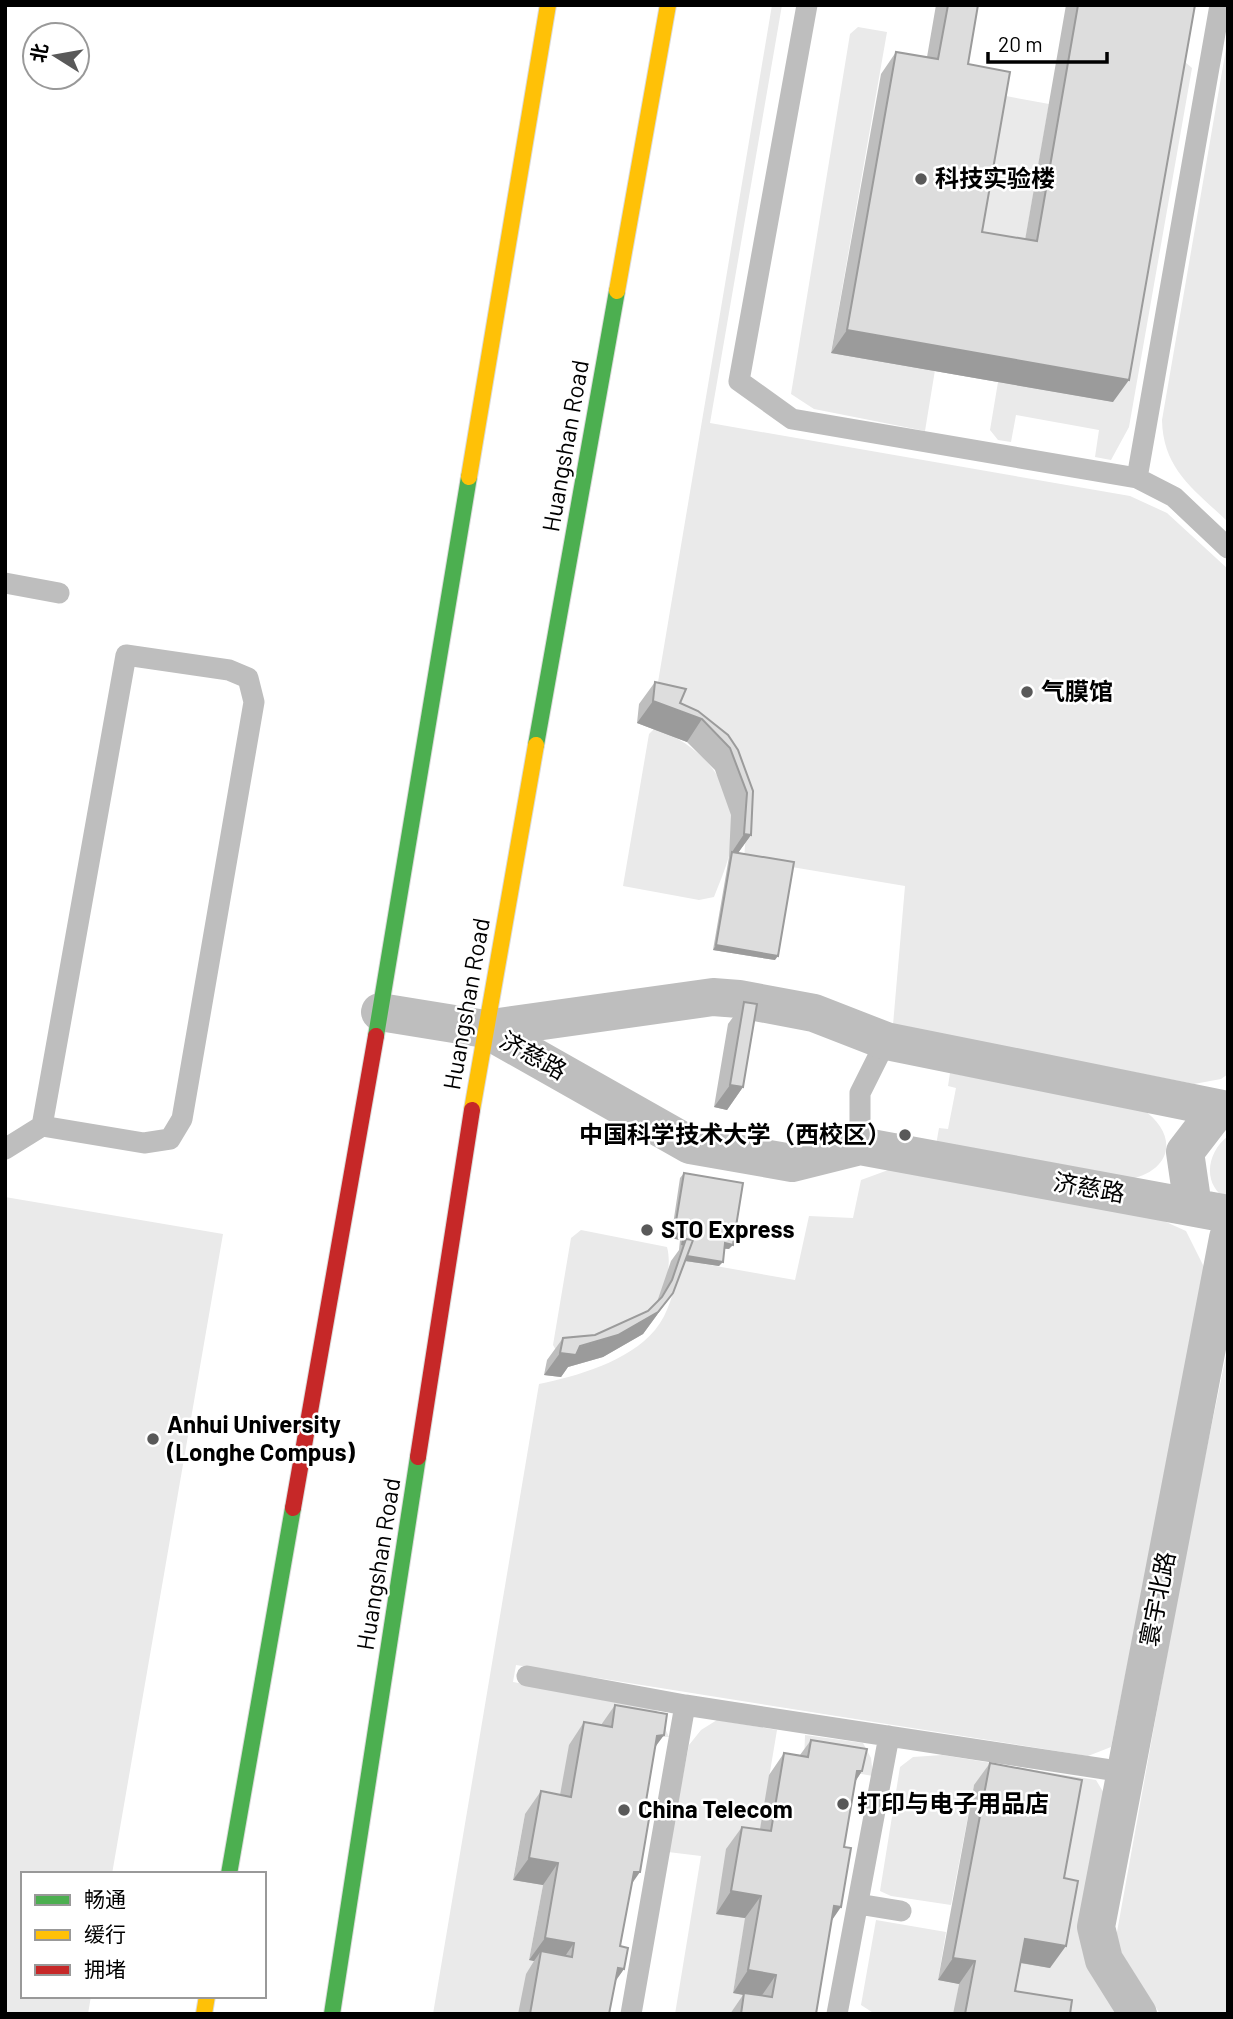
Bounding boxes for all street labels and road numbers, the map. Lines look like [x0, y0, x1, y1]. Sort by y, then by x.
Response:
street label: Huangshan Road [535, 358, 594, 534]
street label: Huangshan Road [436, 916, 495, 1092]
street label: 济慈路 [495, 1025, 572, 1085]
street label: 济慈路 [1051, 1166, 1127, 1207]
street label: Huangshan Road [350, 1476, 405, 1652]
street label: 寰宇北路 [1133, 1549, 1180, 1649]

